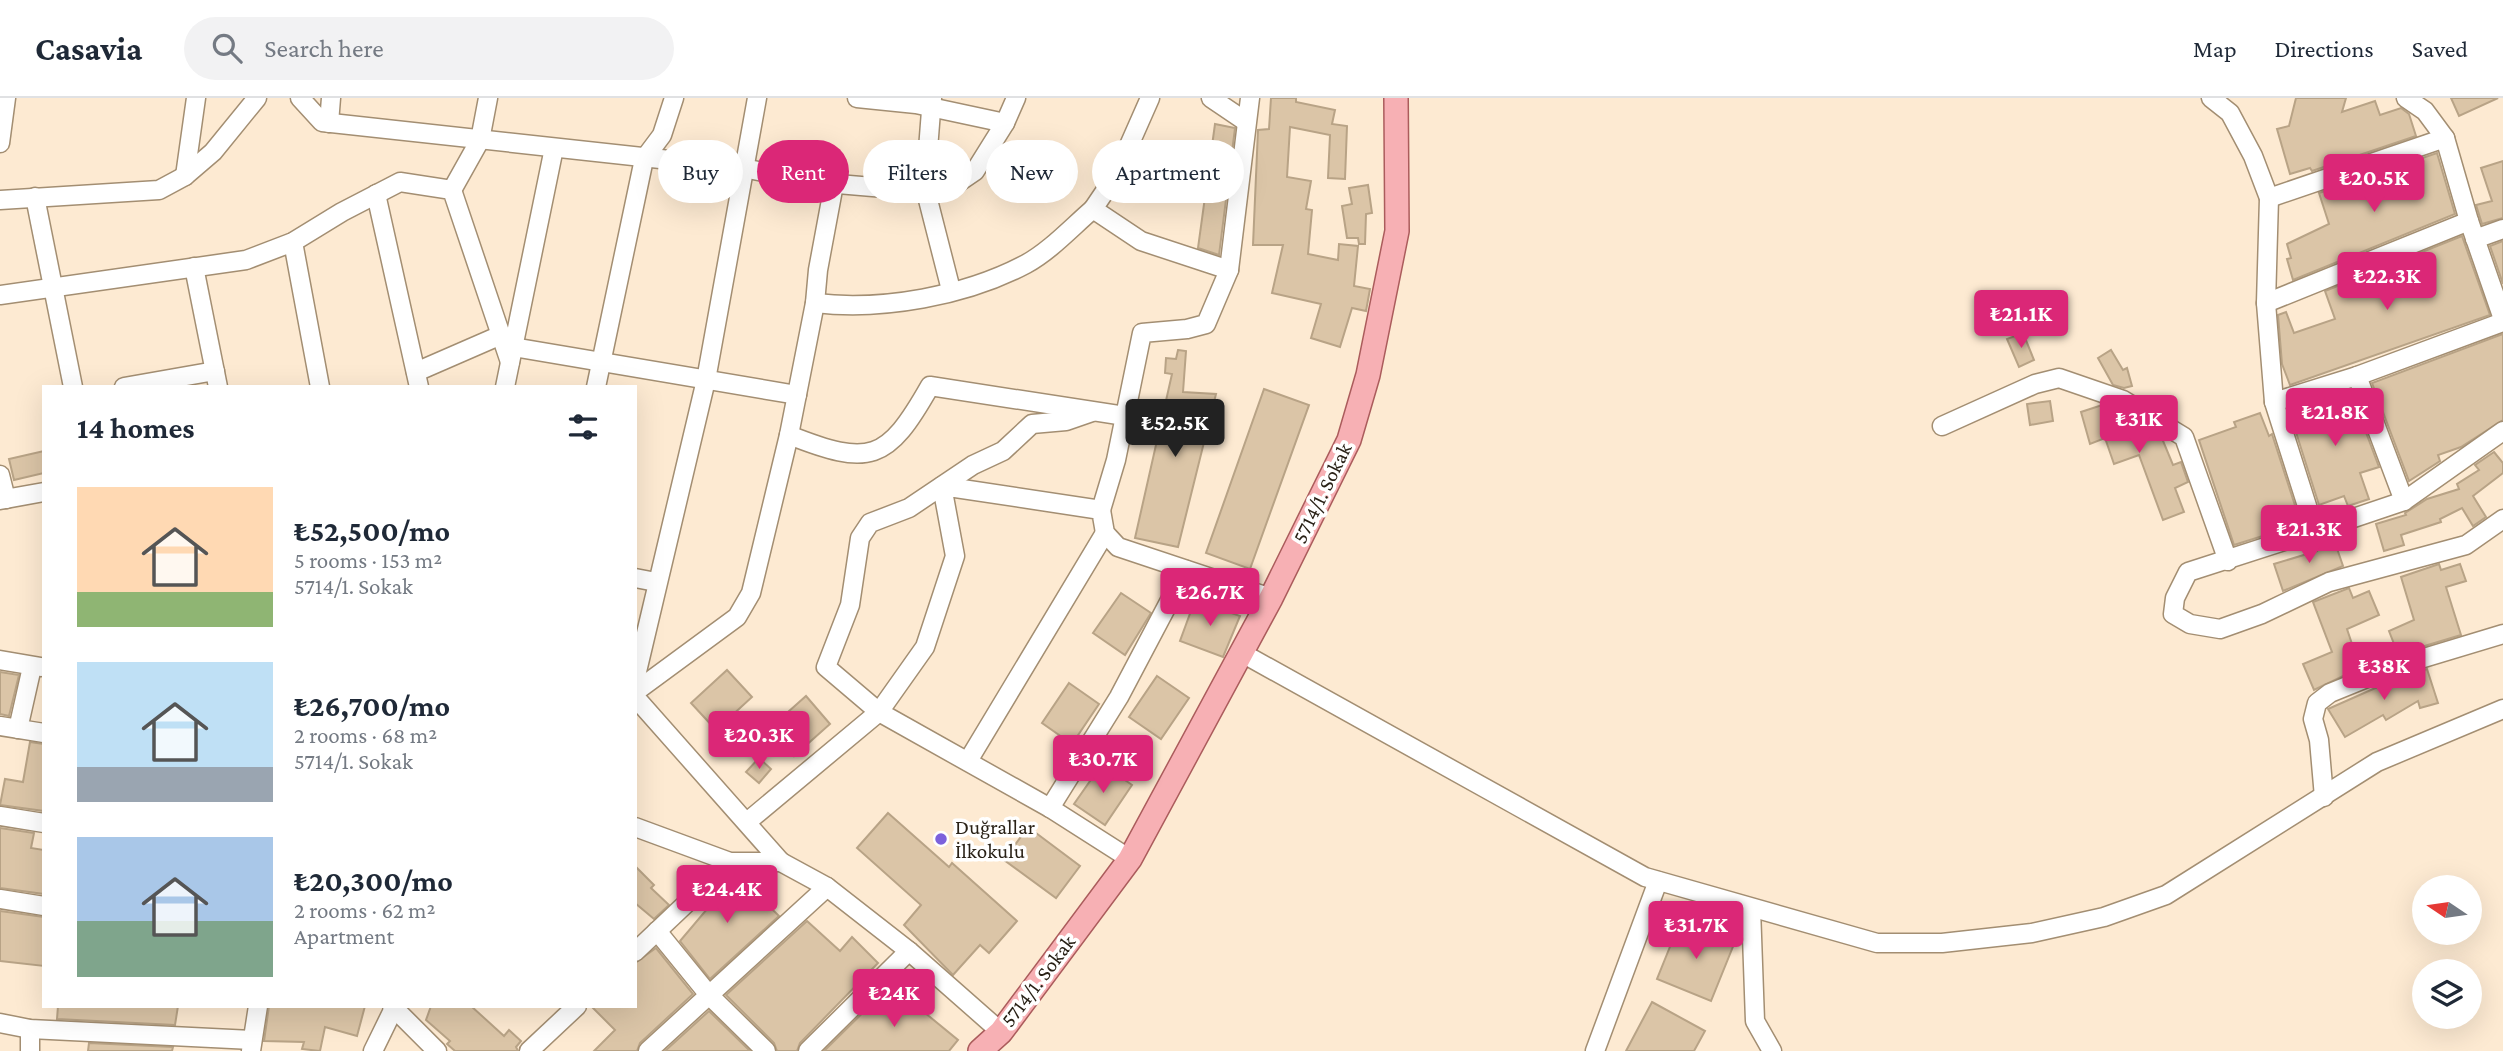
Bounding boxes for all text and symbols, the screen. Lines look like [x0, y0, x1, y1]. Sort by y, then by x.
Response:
search box [184, 17, 674, 80]
icon: search [208, 29, 246, 67]
text: Casavia [35, 30, 142, 67]
text: Search here [264, 34, 384, 63]
text: Map [2193, 35, 2237, 62]
text: Directions [2275, 35, 2374, 62]
text: Saved [2412, 35, 2468, 62]
chip: Buy [658, 140, 743, 203]
chip: Rent [757, 140, 849, 203]
chip: Filters [863, 140, 972, 203]
chip: New [986, 140, 1078, 203]
chip: Apartment [1092, 140, 1244, 203]
pin: ₺20.5K [2317, 155, 2431, 214]
text: ₺20.5K [2339, 164, 2409, 190]
pin: ₺22.3K [2330, 252, 2444, 312]
text: ₺22.3K [2353, 262, 2421, 288]
pin: ₺21.1K [1964, 290, 2078, 350]
text: ₺21.1K [1990, 300, 2052, 326]
pin: ₺21.8K [2278, 388, 2392, 448]
pin: ₺31K [2098, 396, 2180, 455]
text: ₺21.8K [2302, 398, 2368, 424]
pin: ₺52.5K [1118, 400, 1232, 459]
text: ₺31K [2116, 405, 2162, 431]
icon: filters [564, 408, 602, 446]
text: ₺52.5K [1141, 409, 1209, 435]
text: 14 homes [77, 411, 195, 444]
street label: 5714/1. Sokak [1287, 439, 1357, 547]
pin: ₺21.3K [2252, 505, 2366, 565]
text: ₺52,500/mo [294, 514, 450, 547]
icon: home [133, 515, 217, 599]
text: ₺21.3K [2277, 515, 2341, 541]
text: 5 rooms · 153 m² [294, 547, 442, 573]
pin: ₺26.7K [1153, 568, 1267, 628]
text: 5714/1. Sokak [294, 573, 413, 599]
text: ₺26.7K [1176, 578, 1244, 604]
pin: ₺38K [2343, 642, 2425, 702]
text: ₺38K [2358, 652, 2410, 678]
text: ₺26,700/mo [294, 689, 450, 722]
icon: home [133, 690, 217, 774]
pin: ₺20.3K [702, 712, 816, 771]
text: ₺20.3K [724, 721, 794, 747]
text: 2 rooms · 68 m² [294, 722, 437, 748]
pin: ₺30.7K [1046, 736, 1160, 795]
text: ₺30.7K [1069, 745, 1137, 771]
text: 5714/1. Sokak [294, 748, 413, 774]
place label: Duğrallar İlkokulu [955, 815, 1036, 863]
marker: Duğrallar İlkokulu [933, 831, 949, 847]
text: ₺20,300/mo [294, 864, 453, 897]
icon: home [133, 865, 217, 949]
pin: ₺24.4K [670, 866, 784, 925]
text: ₺24.4K [693, 875, 761, 901]
north arrow [2412, 875, 2482, 945]
map controls [2412, 875, 2482, 1029]
text: 2 rooms · 62 m² [294, 897, 435, 923]
pin: ₺31.7K [1639, 902, 1753, 961]
text: ₺31.7K [1664, 911, 1728, 937]
text: Apartment [294, 923, 394, 949]
street label: 5714/1. Sokak [996, 930, 1080, 1032]
button: layers [2412, 959, 2482, 1029]
pin: ₺24K [853, 970, 935, 1029]
text: ₺24K [869, 979, 919, 1005]

